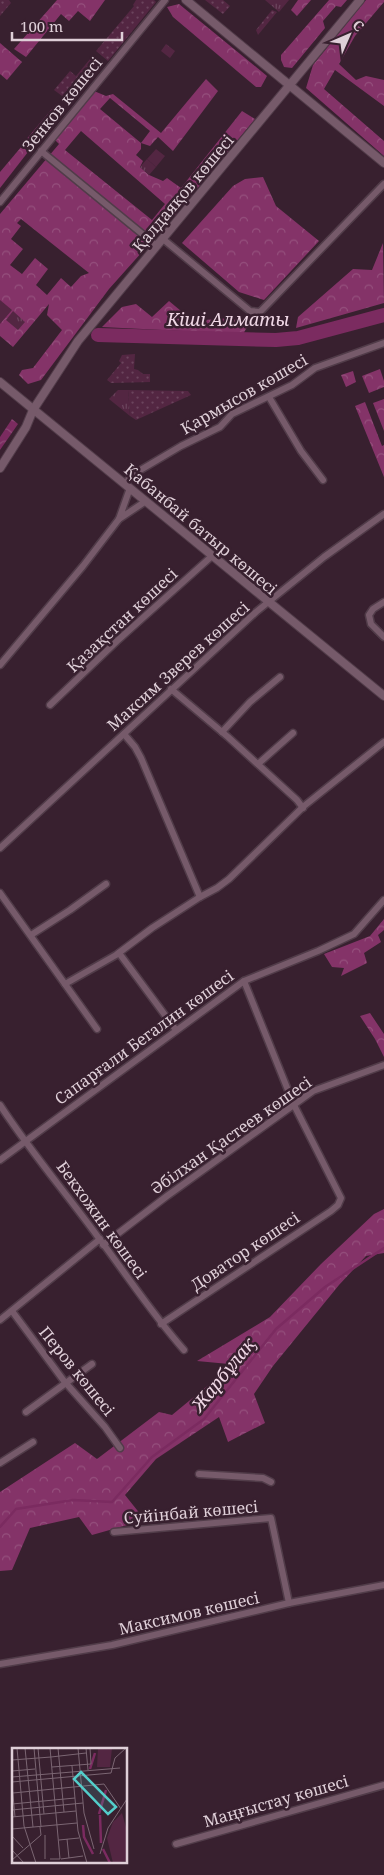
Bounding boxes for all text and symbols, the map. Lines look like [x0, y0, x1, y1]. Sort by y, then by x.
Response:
scale bar [12, 10, 122, 42]
north arrow [324, 10, 374, 60]
text: С [349, 15, 369, 35]
text: 100 m [20, 16, 63, 36]
street label: Зенков көшесі [17, 52, 107, 156]
street label: Қалдаяқов көшесі [127, 129, 239, 256]
water label: Кіші Алматы [166, 307, 289, 331]
street label: Қармысов көшесі [176, 348, 312, 439]
street label: Қабанбай батыр көшесі [120, 458, 283, 600]
street label: Қазақстан көшесі [62, 563, 183, 677]
street label: Максим Зверев көшесі [102, 596, 254, 736]
street label: Сапарғали Бегалин көшесі [50, 964, 238, 1110]
street label: Әбілхан Қастеев көшесі [146, 1071, 316, 1199]
street label: Бекхожин көшесі [52, 1157, 153, 1284]
street label: Доватор көшесі [186, 1206, 304, 1296]
street label: Перов көшесі [34, 1322, 120, 1421]
water label: Жарбұлақ [185, 1332, 260, 1418]
street label: Суйінбай көшесі [123, 1495, 260, 1529]
street label: Максимов көшесі [117, 1586, 262, 1640]
inset map [12, 1748, 128, 1862]
street label: Маңғыстау көшесі [201, 1770, 352, 1832]

